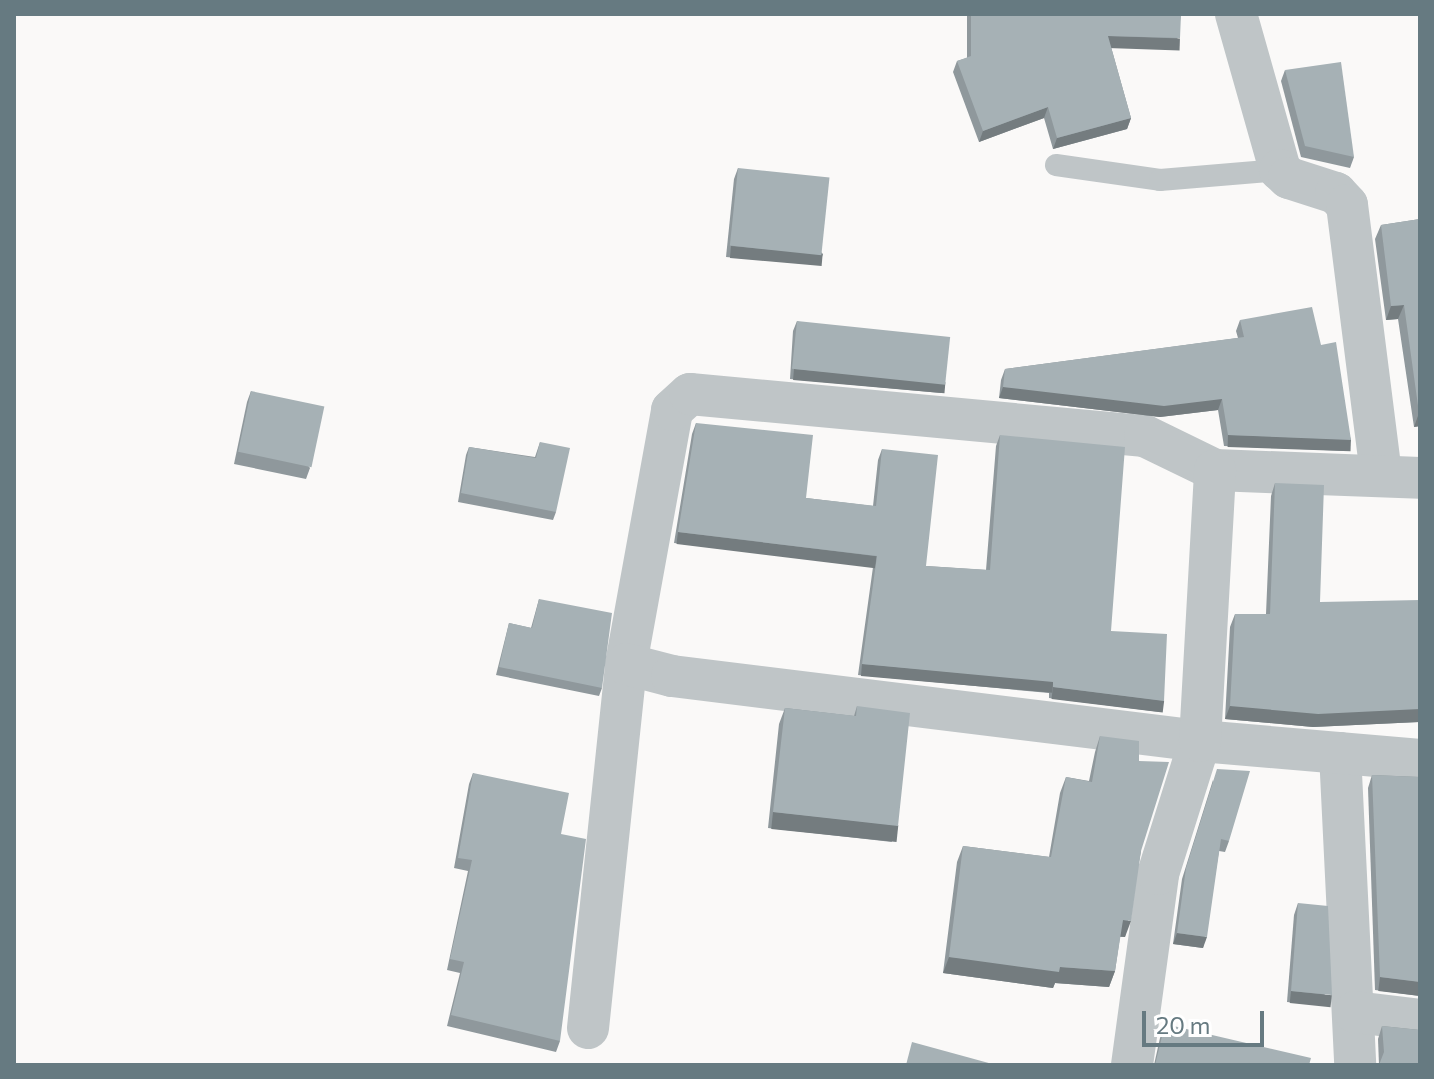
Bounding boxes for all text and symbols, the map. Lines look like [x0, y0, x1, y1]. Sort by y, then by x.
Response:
scale bar [1146, 995, 1268, 1045]
text: 20 m [1156, 1010, 1210, 1039]

